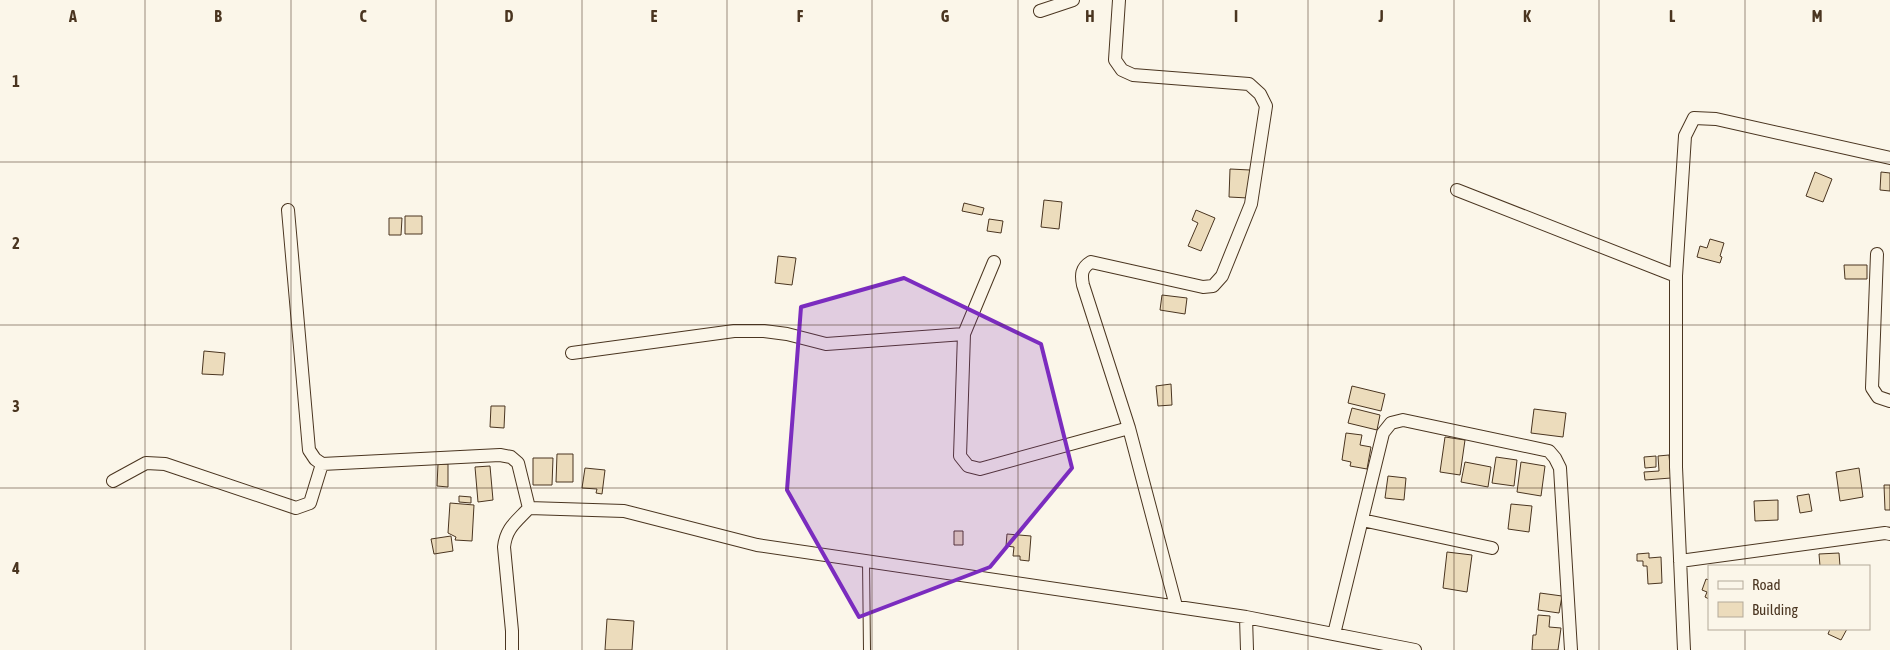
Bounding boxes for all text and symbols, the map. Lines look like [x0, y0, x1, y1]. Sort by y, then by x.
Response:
text: A [68, 7, 77, 25]
text: B [214, 7, 222, 25]
text: C [359, 7, 367, 25]
text: D [505, 7, 514, 25]
text: E [651, 7, 658, 25]
text: F [797, 7, 804, 25]
text: G [941, 7, 950, 25]
text: H [1085, 7, 1095, 25]
text: I [1234, 7, 1238, 25]
text: J [1377, 7, 1384, 25]
text: K [1523, 7, 1531, 25]
text: L [1669, 7, 1676, 25]
text: M [1812, 7, 1822, 25]
text: 1 [12, 72, 20, 90]
text: 2 [12, 234, 20, 252]
text: 3 [12, 397, 20, 415]
text: 4 [11, 559, 20, 577]
legend [1708, 565, 1870, 630]
text: Road [1752, 576, 1781, 593]
text: Building [1752, 601, 1798, 618]

